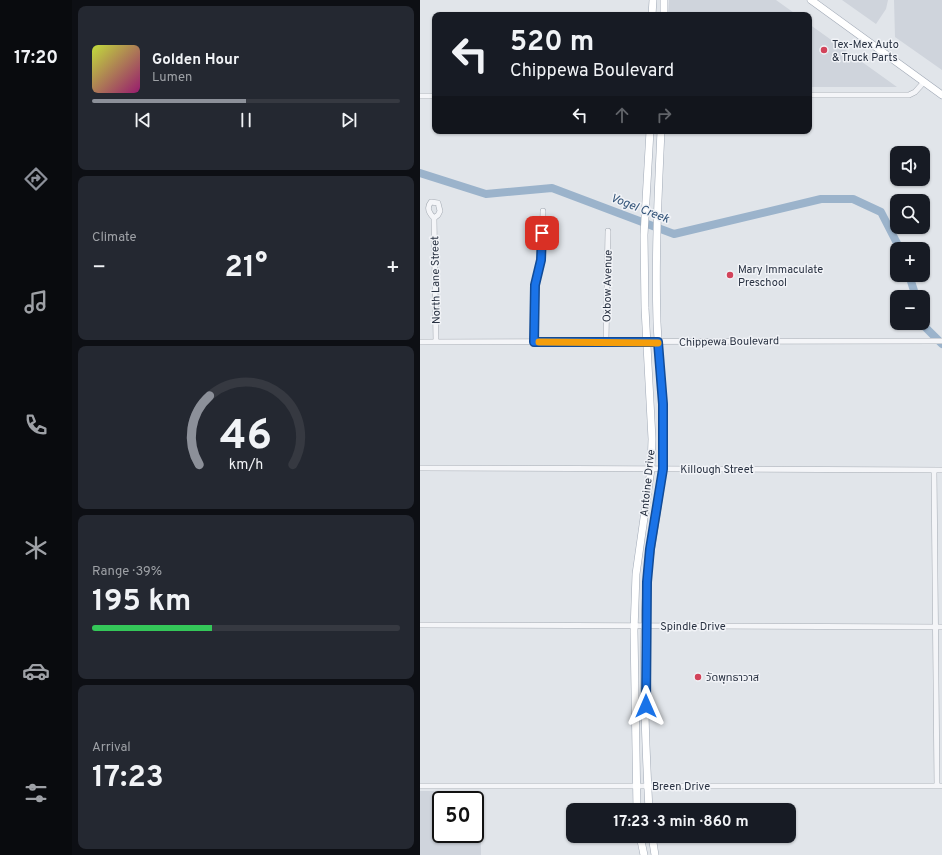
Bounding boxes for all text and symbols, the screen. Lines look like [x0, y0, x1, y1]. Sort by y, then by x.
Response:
text: 520 m [510, 25, 594, 61]
icon: left [444, 28, 496, 80]
place label: Tex-Mex Auto & Truck Parts [832, 38, 899, 65]
marker: Tex-Mex Auto & Truck Parts [819, 45, 829, 55]
text: 17:20 [14, 47, 58, 70]
text: Golden Hour [152, 51, 239, 70]
text: Chippewa Boulevard [510, 60, 674, 83]
text: Lumen [152, 70, 192, 86]
icon: left [569, 104, 591, 126]
icon: ahead [611, 104, 633, 126]
icon: right [653, 104, 675, 126]
icon: previous [132, 109, 154, 131]
icon: pause [235, 109, 257, 131]
icon: next [338, 109, 360, 131]
map controls [890, 146, 930, 330]
button: sound [890, 146, 930, 186]
icon: directions [22, 165, 50, 193]
water label: Vogel Creek [608, 190, 672, 228]
button: search [890, 194, 930, 234]
pin [525, 216, 559, 250]
icon: arrive [531, 222, 553, 244]
text: Climate [92, 230, 137, 246]
street label: North Lane Street [428, 236, 444, 324]
button: + [890, 242, 930, 282]
text: 21° [225, 250, 267, 287]
street label: Oxbow Avenue [600, 250, 616, 322]
text: − [92, 255, 106, 282]
text: + [386, 255, 400, 282]
place label: Mary Immaculate Preschool [738, 263, 823, 290]
marker: Mary Immaculate Preschool [725, 270, 735, 280]
icon: music [22, 288, 50, 316]
button: − [890, 290, 930, 330]
street label: Chippewa Boulevard [679, 334, 779, 350]
icon: phone [22, 411, 50, 439]
text: 46 [220, 411, 272, 464]
street label: Antoine Drive [638, 449, 658, 517]
text: km/h [229, 456, 263, 474]
street label: Killough Street [680, 463, 754, 477]
icon: climate [22, 534, 50, 562]
text: Range · 39% [92, 564, 162, 580]
text: 195 km [92, 584, 191, 621]
street label: Spindle Drive [660, 620, 726, 634]
icon: car [22, 657, 50, 685]
place label: วัดพุทธาวาส [706, 671, 759, 685]
marker: วัดพุทธาวาส [693, 672, 703, 682]
position arrow [625, 685, 667, 727]
text: Arrival [92, 740, 131, 756]
text: 17:23 [92, 760, 164, 797]
icon: filters [22, 779, 50, 807]
street label: Breen Drive [652, 780, 710, 794]
speed limit sign: 50 [432, 791, 484, 843]
text: 17:23 · 3 min · 860 m [613, 813, 749, 832]

